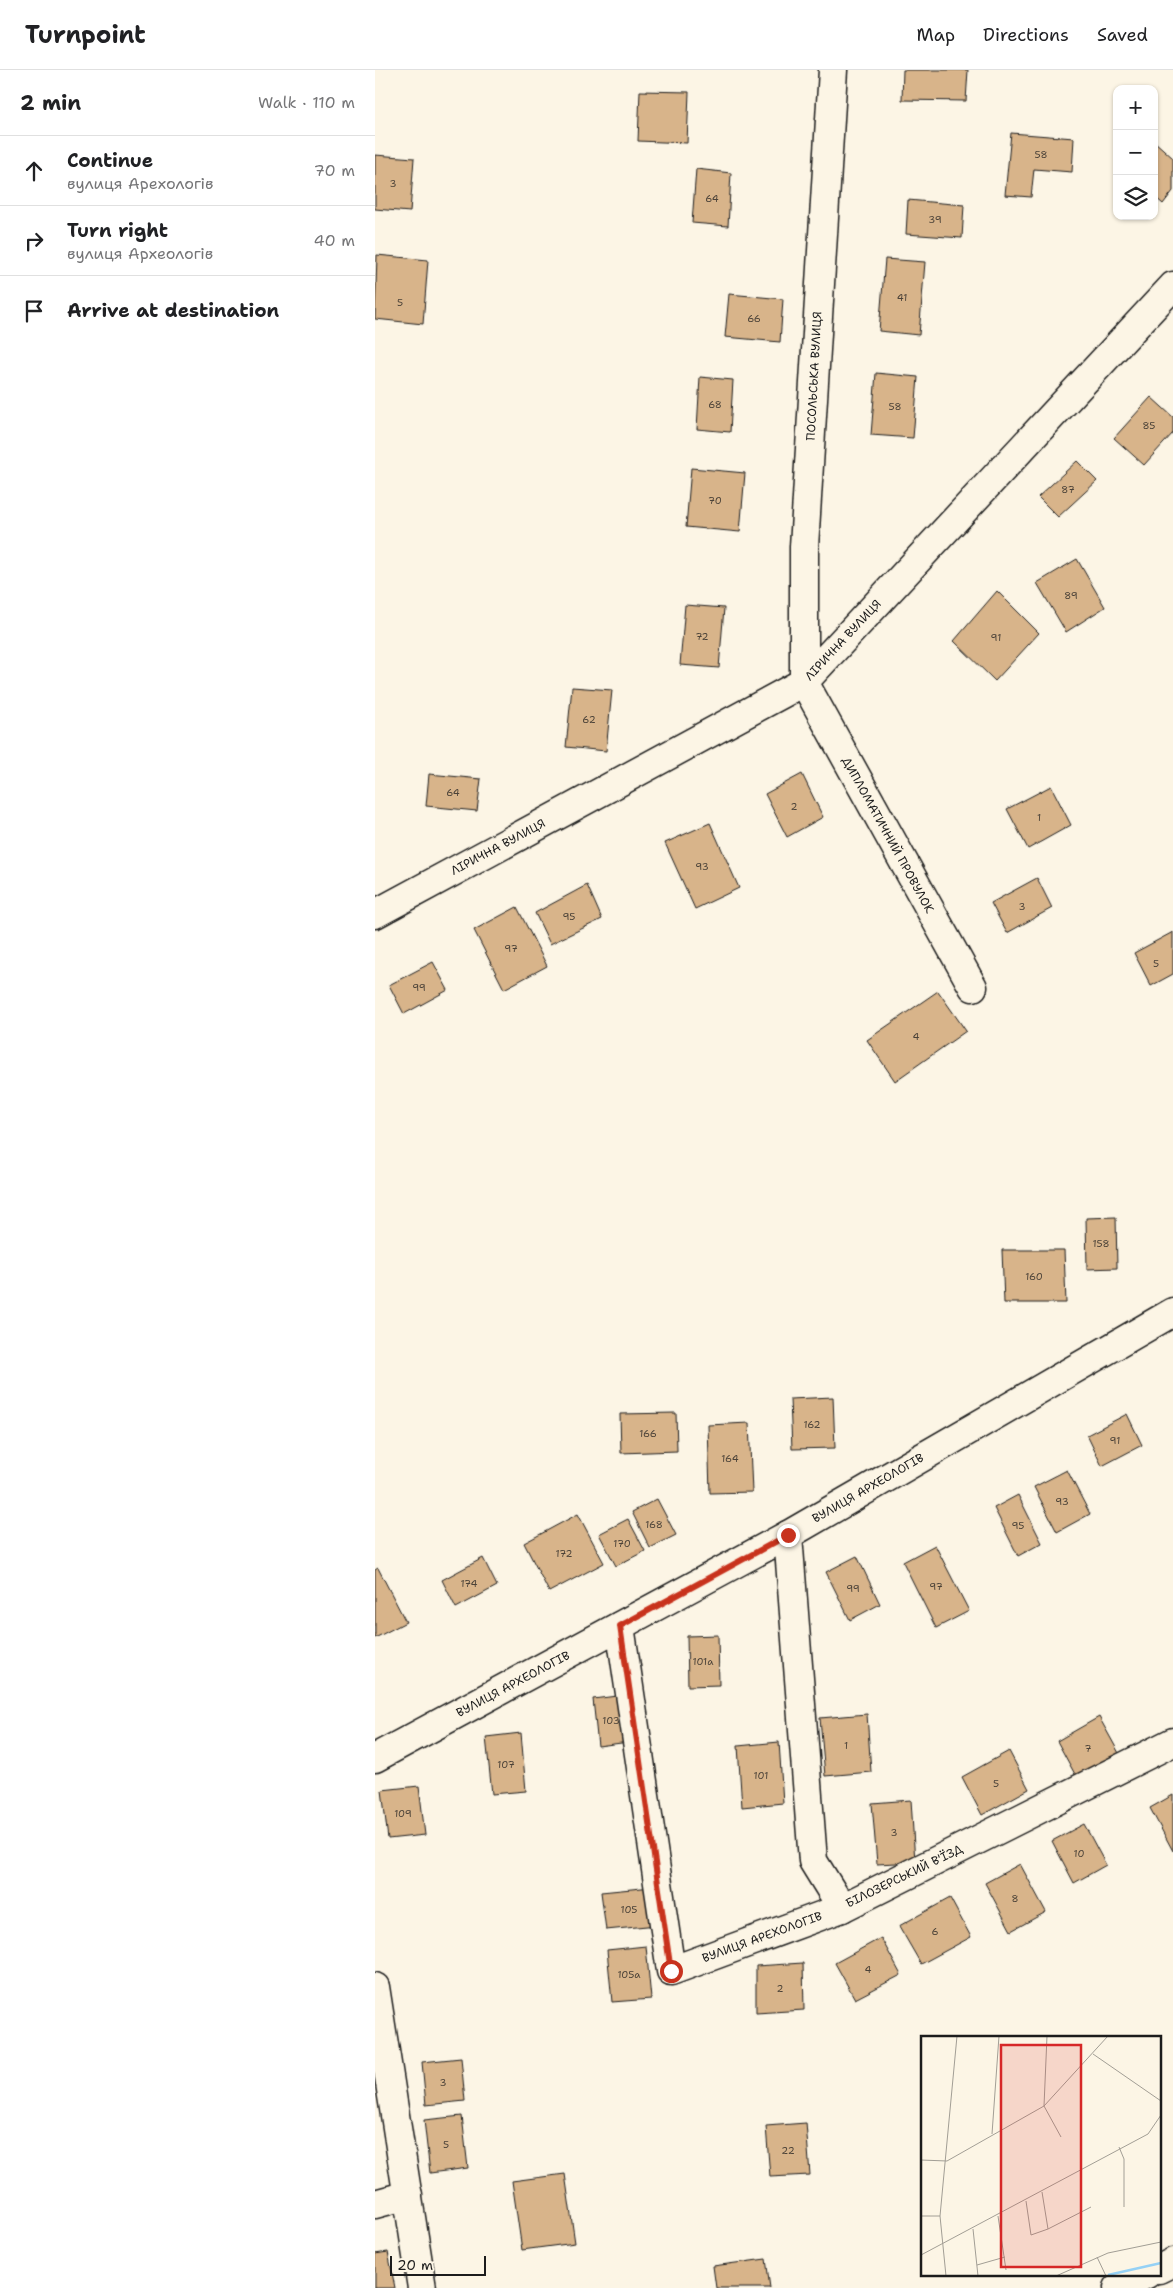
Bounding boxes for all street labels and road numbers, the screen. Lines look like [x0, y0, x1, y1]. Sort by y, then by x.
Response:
street label: ПОСОЛЬСЬКА ВУЛИЦЯ [803, 311, 825, 441]
street label: ЛІРИЧНА ВУЛИЦЯ [801, 596, 885, 684]
street label: ДИПЛОМАТИЧНИЙ ПРОВУЛОК [838, 754, 938, 916]
street label: ЛІРИЧНА ВУЛИЦЯ [448, 815, 548, 879]
street label: ВУЛИЦЯ АРХЕОЛОГІВ [809, 1449, 927, 1527]
street label: ВУЛИЦЯ АРХЕОЛОГІВ [453, 1647, 573, 1721]
street label: БІЛОЗЕРСЬКИЙ В'ЇЗД [843, 1841, 965, 1911]
street label: ВУЛИЦЯ АРЕХОЛОГІВ [700, 1908, 824, 1966]

